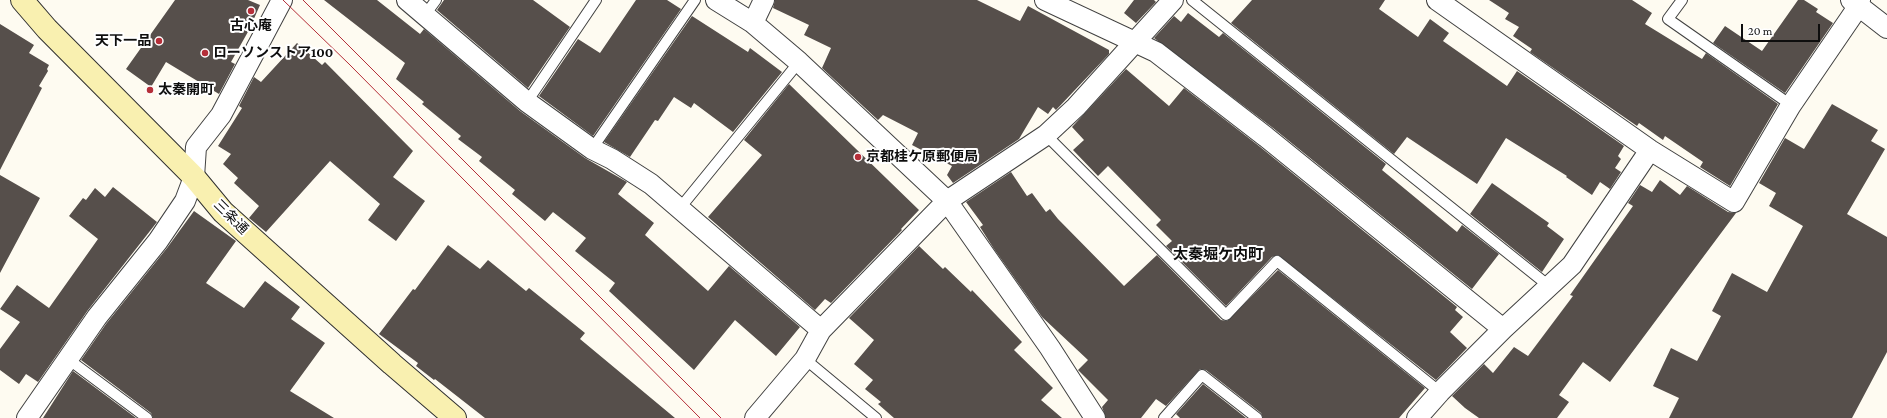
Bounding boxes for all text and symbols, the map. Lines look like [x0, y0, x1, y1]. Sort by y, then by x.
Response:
marker: 古心庵 [246, 6, 256, 16]
scale bar [1743, 16, 1822, 42]
place label: 古心庵 [230, 18, 272, 34]
text: 20 m [1748, 24, 1772, 38]
place label: 天下一品 [95, 33, 151, 49]
marker: 天下一品 [154, 36, 164, 46]
place label: ローソンストア100 [213, 45, 333, 61]
marker: ローソンストア100 [200, 48, 210, 58]
place label: 太秦開町 [158, 82, 214, 98]
marker: 太秦開町 [145, 85, 155, 95]
place label: 京都桂ケ原郵便局 [866, 149, 978, 165]
marker: 京都桂ケ原郵便局 [853, 152, 863, 162]
street label: 三条通 [210, 196, 252, 238]
district label: 太秦堀ケ内町 [1173, 245, 1263, 263]

